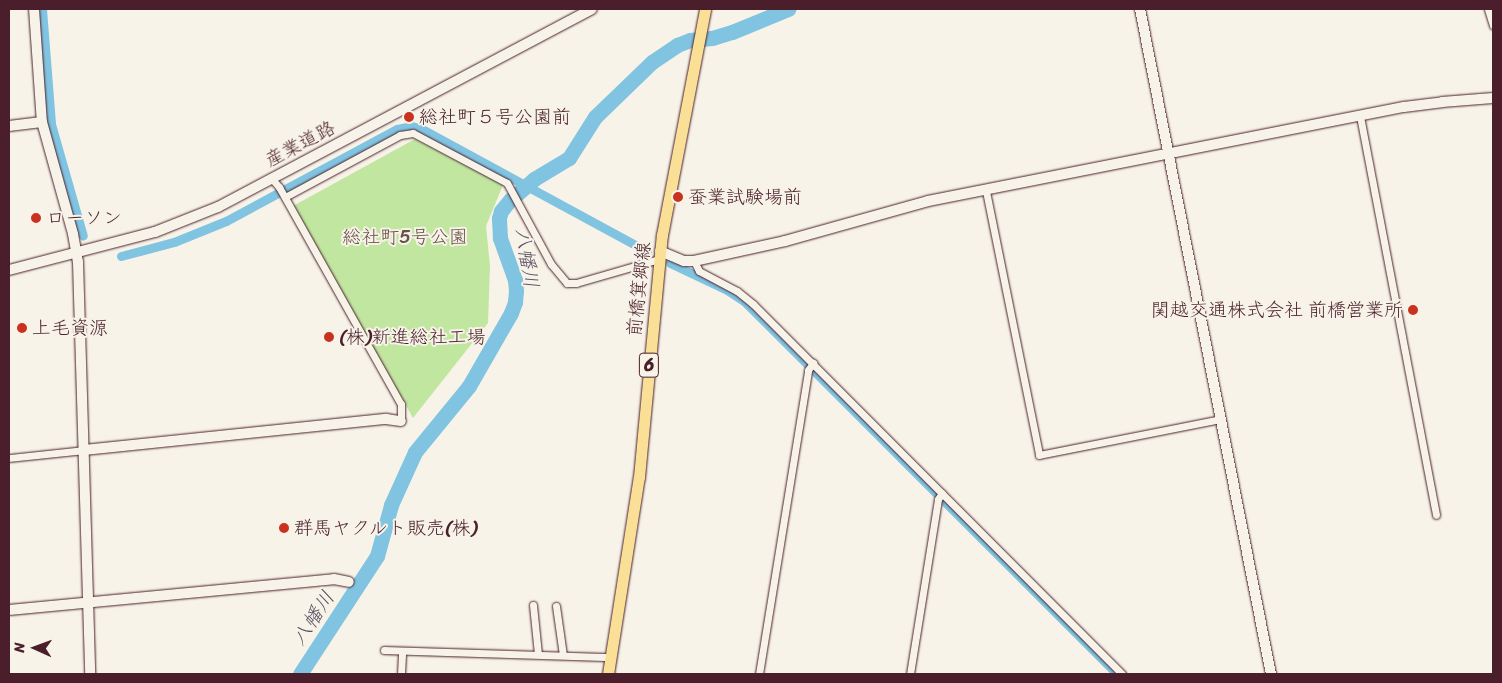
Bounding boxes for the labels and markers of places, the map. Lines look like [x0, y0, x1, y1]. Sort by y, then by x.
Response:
place label: 総社町５号公園前 [419, 106, 571, 128]
marker: 総社町５号公園前 [403, 111, 415, 123]
place label: 蚕業試験場前 [688, 186, 802, 208]
marker: 蚕業試験場前 [672, 191, 684, 203]
place label: ローソン [46, 207, 122, 229]
marker: ローソン [30, 212, 42, 224]
place label: 関越交通株式会社 前橋営業所 [1151, 299, 1403, 321]
marker: 関越交通株式会社 前橋営業所 [1407, 304, 1419, 316]
place label: 上毛資源 [32, 317, 108, 339]
marker: 上毛資源 [16, 322, 28, 334]
place label: (株)新進総社工場 [339, 326, 485, 348]
marker: (株)新進総社工場 [323, 331, 335, 343]
place label: 群馬ヤクルト販売(株) [294, 517, 478, 539]
marker: 群馬ヤクルト販売(株) [278, 522, 290, 534]

